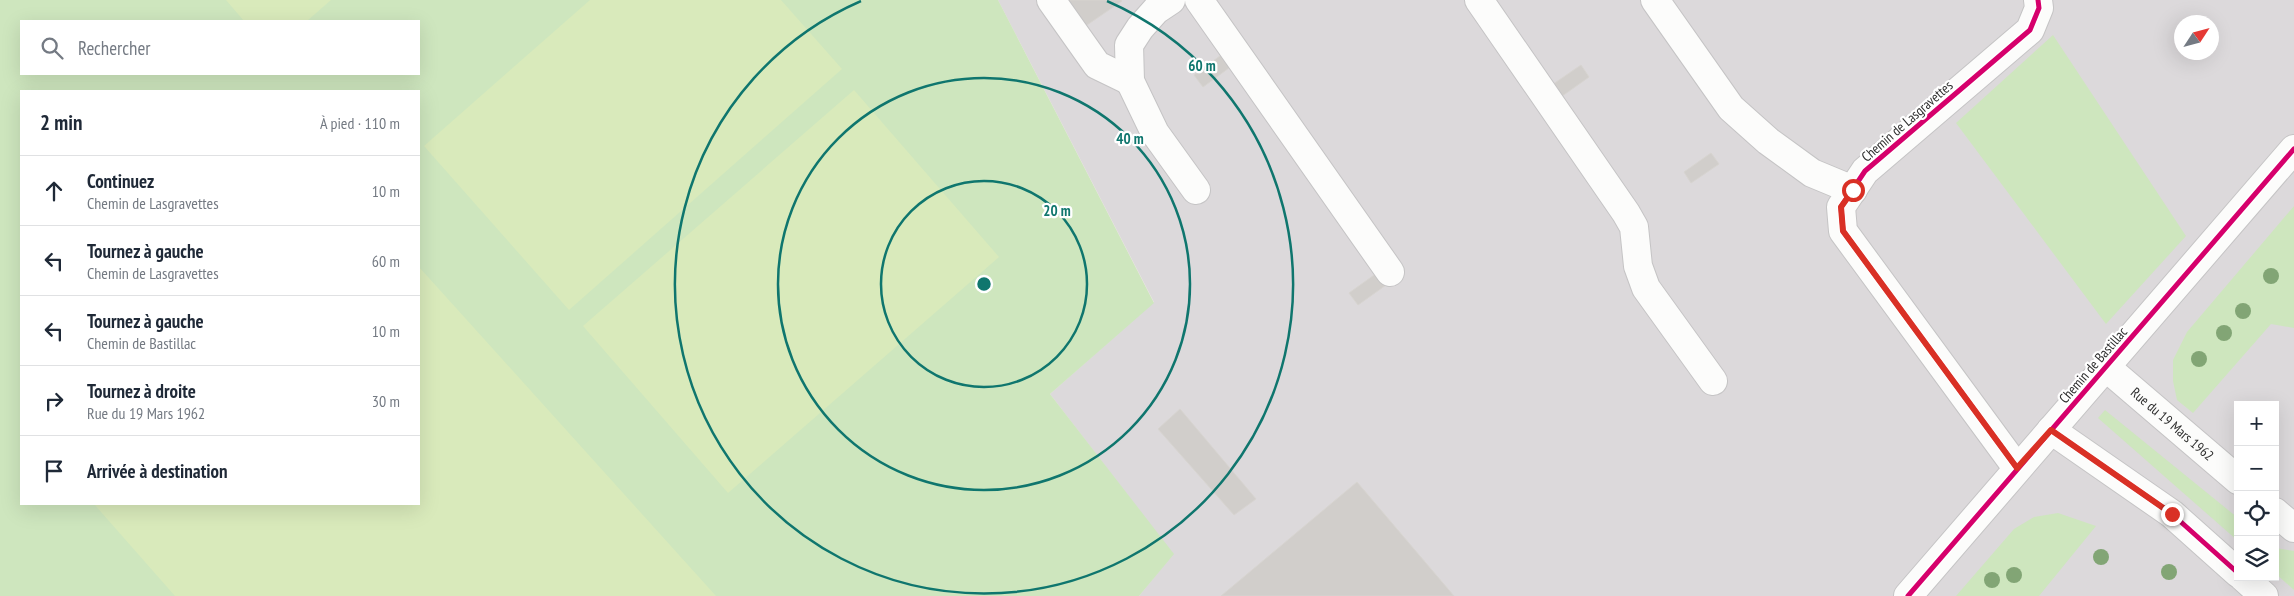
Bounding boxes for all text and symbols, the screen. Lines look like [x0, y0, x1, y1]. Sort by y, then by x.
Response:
north arrow [2174, 15, 2219, 60]
search box [20, 20, 420, 75]
icon: search [38, 34, 66, 62]
text: Rechercher [78, 36, 150, 60]
text: 60 m [1188, 56, 1216, 75]
street label: Chemin de Lasgravettes [1858, 76, 1957, 166]
text: 2 min [40, 109, 82, 136]
text: À pied · 110 m [320, 113, 400, 133]
text: 40 m [1116, 129, 1144, 148]
text: Continuez [87, 169, 154, 193]
icon: ahead [40, 177, 68, 205]
route start [1842, 179, 1865, 202]
text: 10 m [372, 181, 400, 201]
text: Chemin de Lasgravettes [87, 193, 219, 213]
text: 20 m [1043, 201, 1071, 220]
text: Tournez à gauche [87, 239, 204, 263]
icon: left [40, 247, 68, 275]
text: 60 m [372, 251, 400, 271]
text: Chemin de Lasgravettes [87, 263, 219, 283]
centre of rings [975, 275, 993, 293]
text: Tournez à gauche [87, 309, 204, 333]
icon: left [40, 317, 68, 345]
text: 10 m [372, 321, 400, 341]
street label: Chemin de Bastillac [2055, 323, 2131, 407]
text: Chemin de Bastillac [87, 333, 196, 353]
text: Tournez à droite [87, 379, 196, 403]
street label: Rue du 19 Mars 1962 [2127, 383, 2218, 464]
icon: right [40, 387, 68, 415]
text: 30 m [372, 391, 400, 411]
map controls [2234, 401, 2279, 581]
button: + [2234, 401, 2279, 446]
text: Rue du 19 Mars 1962 [87, 403, 205, 423]
button: − [2234, 446, 2279, 491]
icon: arrive [40, 457, 68, 485]
text: Arrivée à destination [87, 459, 228, 483]
button: locate [2234, 491, 2279, 536]
route end [2161, 503, 2184, 526]
button: layers [2234, 536, 2279, 581]

